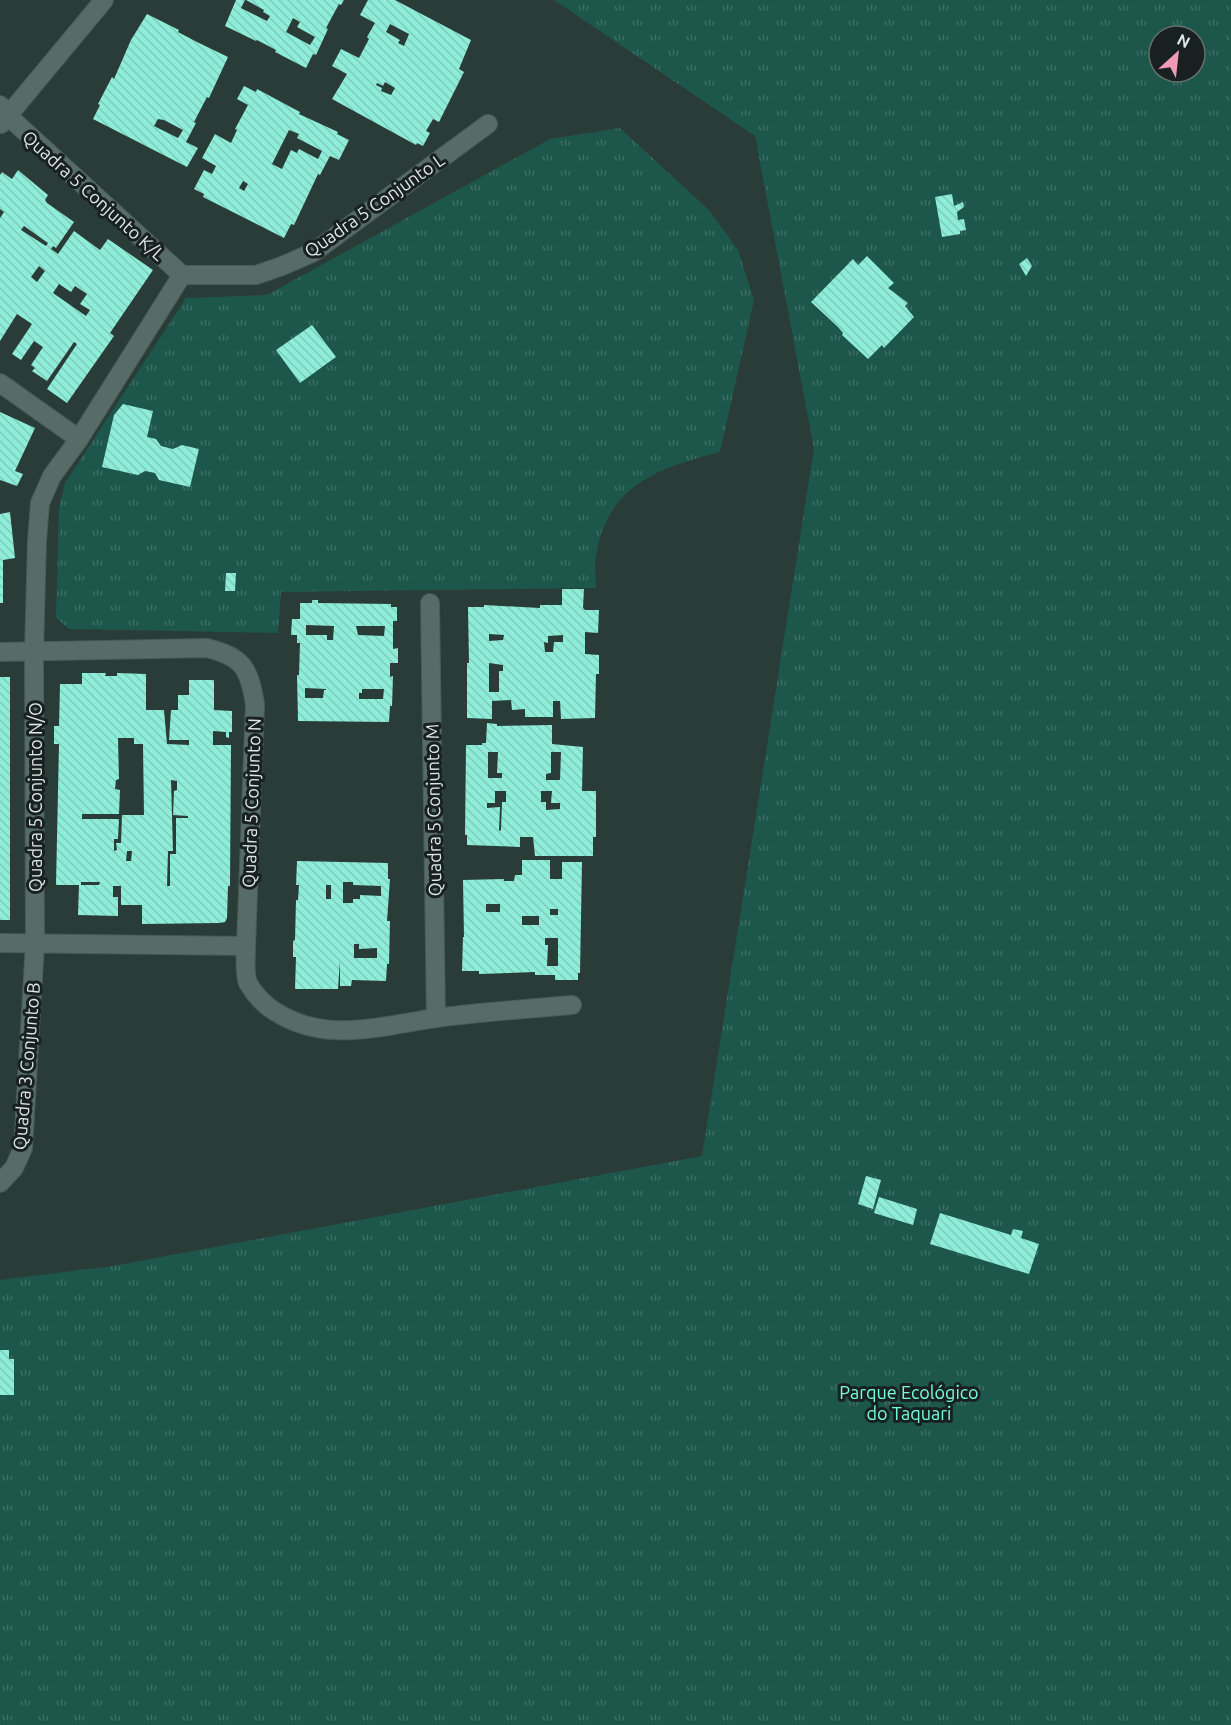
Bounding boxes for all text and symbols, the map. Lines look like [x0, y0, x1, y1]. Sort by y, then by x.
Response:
north arrow [1147, 24, 1207, 84]
text: N [1174, 30, 1193, 51]
street label: Quadra 5 Conjunto K/L [18, 126, 169, 265]
street label: Quadra 5 Conjunto L [300, 149, 448, 262]
street label: Quadra 5 Conjunto N/O [25, 702, 46, 892]
street label: Quadra 5 Conjunto N [238, 718, 265, 888]
street label: Quadra 5 Conjunto M [421, 724, 446, 896]
street label: Quadra 3 Conjunto B [9, 981, 44, 1151]
park label: Parque Ecológico do Taquari [839, 1382, 979, 1423]

